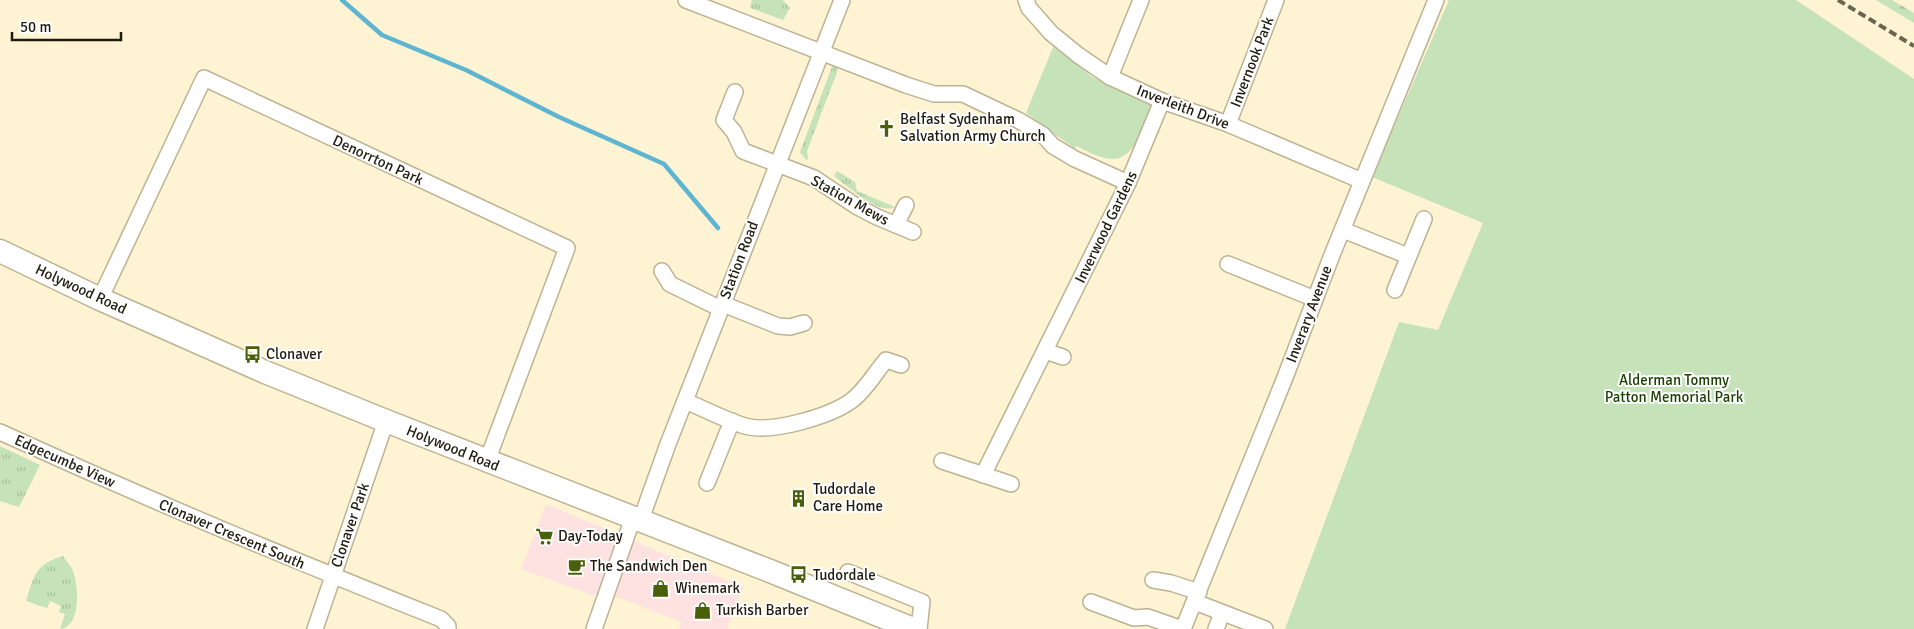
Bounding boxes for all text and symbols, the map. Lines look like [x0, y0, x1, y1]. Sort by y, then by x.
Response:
scale bar [12, 10, 121, 42]
street label: Invernook Park [1226, 14, 1278, 110]
text: 50 m [20, 18, 51, 36]
street label: Inverleith Drive [1134, 81, 1232, 133]
place label: Belfast Sydenham Salvation Army Church [900, 110, 1046, 145]
church icon: Belfast Sydenham Salvation Army Church [876, 118, 896, 138]
street label: Denorrton Park [330, 131, 427, 189]
street label: Inverwood Gardens [1071, 168, 1141, 286]
street label: Station Mews [808, 171, 893, 229]
street label: Station Road [716, 219, 762, 301]
street label: Holywood Road [32, 260, 130, 318]
street label: Inverary Avenue [1282, 263, 1336, 365]
bus stop icon: Clonaver [242, 344, 262, 364]
place label: Clonaver [266, 345, 323, 363]
park label: Alderman Tommy Patton Memorial Park [1605, 371, 1744, 406]
street label: Holywood Road [404, 421, 502, 475]
street label: Edgecumbe View [12, 431, 118, 491]
street label: Clonaver Park [327, 480, 373, 570]
place label: Tudordale Care Home [813, 480, 883, 515]
building icon: Tudordale Care Home [789, 488, 809, 508]
street label: Clonaver Crescent South [156, 495, 308, 573]
supermarket icon: Day-Today [534, 526, 554, 546]
place label: Day-Today [558, 527, 623, 545]
cafe icon: The Sandwich Den [566, 556, 586, 576]
place label: The Sandwich Den [590, 557, 707, 575]
bus stop icon: Tudordale [789, 565, 809, 585]
place label: Tudordale [813, 566, 876, 584]
shop icon: Winemark [651, 578, 671, 598]
place label: Winemark [675, 579, 741, 597]
shop icon: Turkish Barber [692, 600, 712, 620]
place label: Turkish Barber [716, 601, 809, 619]

